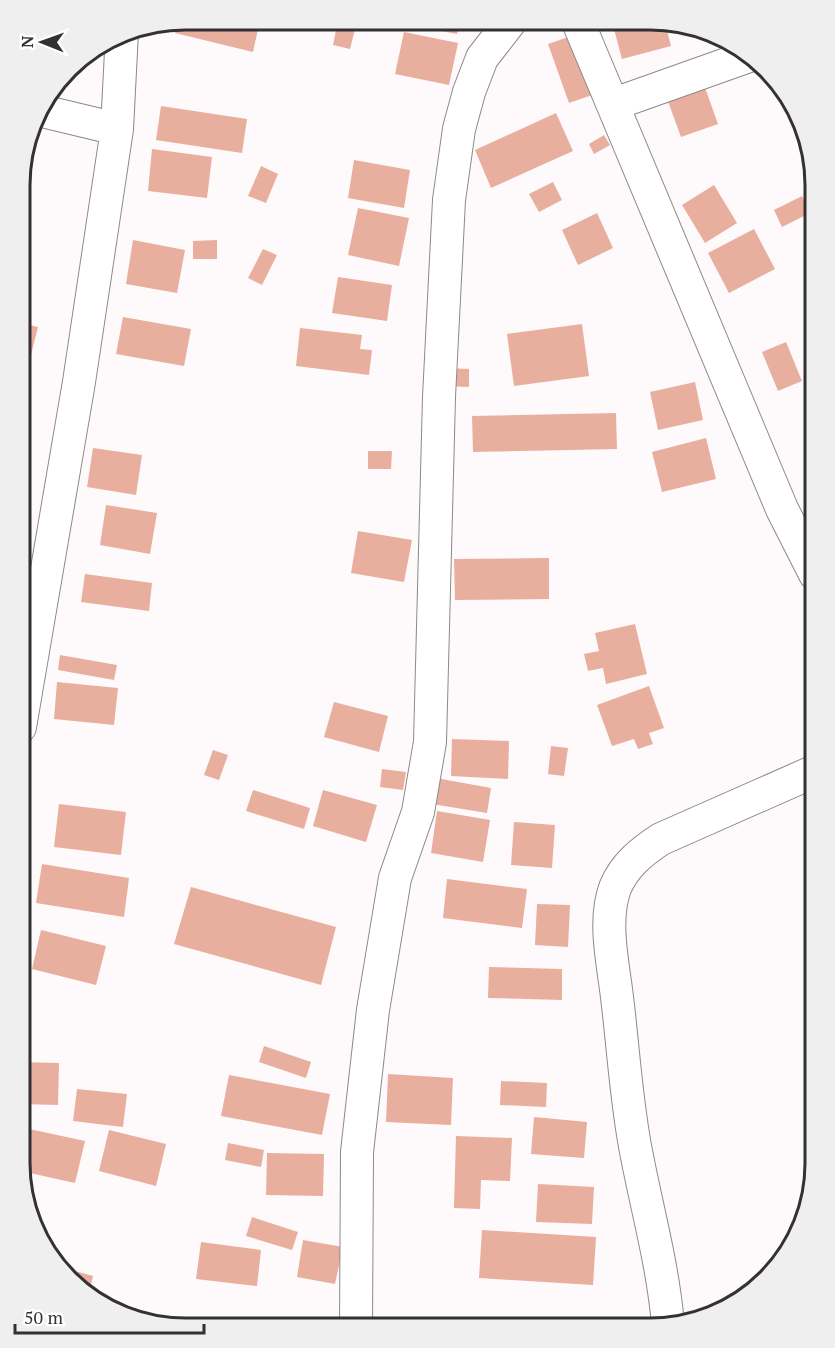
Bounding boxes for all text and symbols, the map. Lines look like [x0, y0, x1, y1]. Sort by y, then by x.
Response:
north arrow [12, 12, 72, 72]
text: N [16, 35, 38, 48]
scale bar [15, 1297, 204, 1335]
text: 50 m [24, 1305, 64, 1329]

